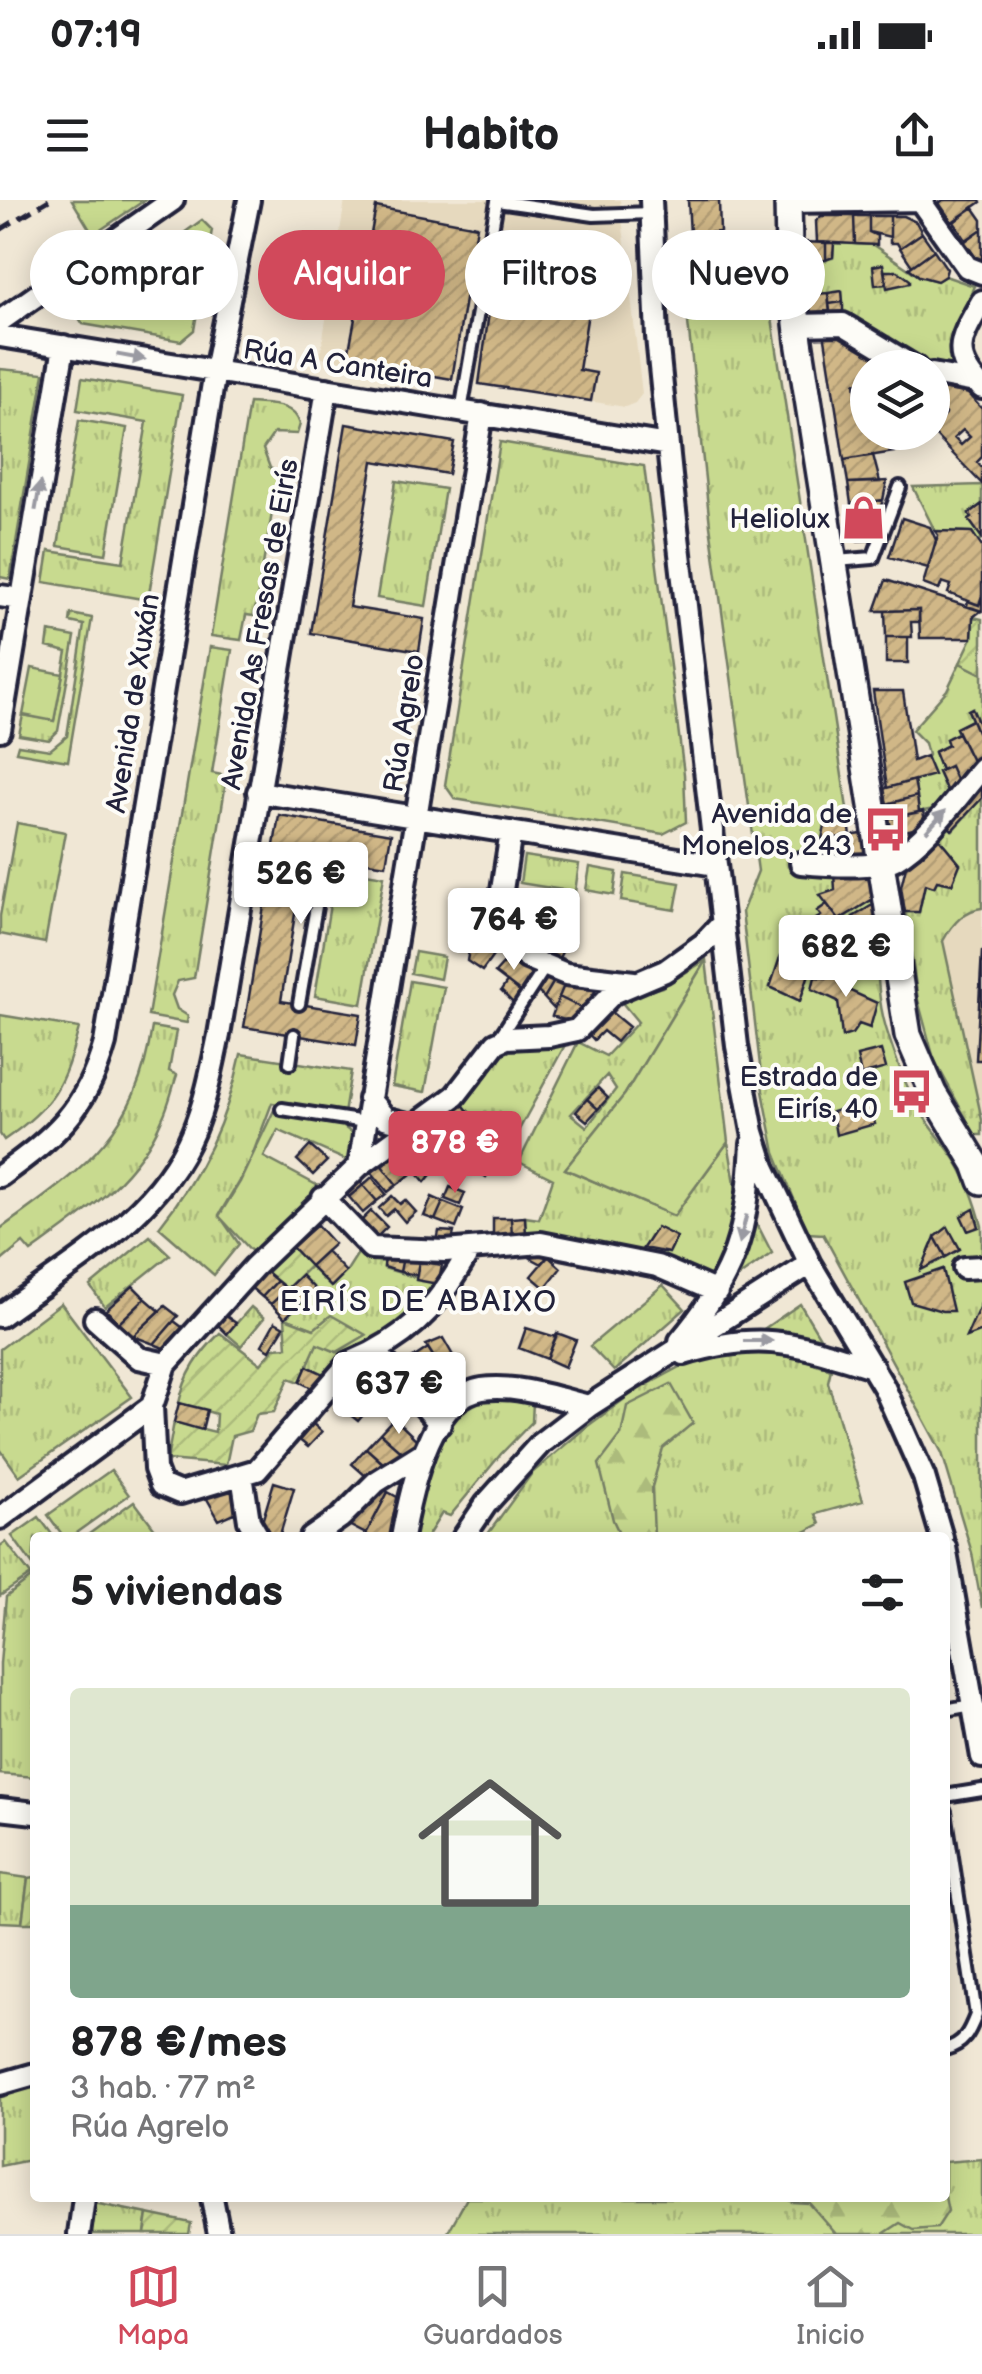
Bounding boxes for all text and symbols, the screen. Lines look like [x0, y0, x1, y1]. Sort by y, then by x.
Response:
text: 07:19 [50, 13, 142, 58]
icon: menu [40, 108, 95, 163]
text: Habito [423, 108, 559, 163]
icon: share [887, 108, 942, 163]
chip: Comprar [30, 230, 238, 320]
chip: Alquilar [258, 230, 445, 320]
chip: Filtros [465, 230, 632, 320]
chip: Nuevo [652, 230, 825, 320]
street label: Rúa A Canteira [241, 333, 435, 396]
one-way arrow [116, 350, 147, 365]
map controls [850, 350, 950, 450]
button: layers [850, 350, 950, 450]
street label: Avenida As Fresas de Eirís [215, 456, 306, 792]
one-way arrow [31, 479, 46, 511]
shop icon: Heliolux [839, 494, 887, 542]
place label: Heliolux [729, 503, 830, 536]
street label: Avenida de Xuxán [100, 591, 167, 815]
street label: Rúa Agrelo [377, 652, 432, 795]
place label: Avenida de Monelos, 243 [681, 798, 852, 863]
bus stop icon: Avenida de Monelos, 243 [861, 805, 909, 853]
one-way arrow [924, 808, 946, 833]
pin: 526 € [231, 842, 371, 927]
text: 526 € [256, 855, 346, 894]
pin: 764 € [444, 888, 584, 973]
text: 764 € [470, 901, 558, 940]
pin: 682 € [776, 915, 916, 1000]
text: 682 € [801, 928, 891, 967]
place label: Estrada de Eirís, 40 [740, 1061, 878, 1126]
bus stop icon: Estrada de Eirís, 40 [887, 1068, 935, 1116]
pin: 878 € [385, 1111, 525, 1196]
text: 878 € [411, 1124, 499, 1163]
one-way arrow [735, 1214, 750, 1245]
district label: EIRÍS DE ABAIXO [279, 1283, 559, 1320]
one-way arrow [742, 1333, 774, 1349]
pin: 637 € [329, 1352, 469, 1437]
text: 637 € [355, 1365, 443, 1404]
icon: filters [855, 1565, 910, 1620]
text: 5 viviendas [70, 1567, 283, 1618]
icon: home [400, 1753, 580, 1933]
text: 878 €/mes [70, 2018, 287, 2069]
text: 3 hab. · 77 m² [70, 2069, 256, 2108]
text: Rúa Agrelo [70, 2108, 229, 2147]
tab: Mapa [117, 2259, 189, 2352]
tab: Guardados [423, 2259, 563, 2352]
tab: Inicio [797, 2259, 865, 2352]

